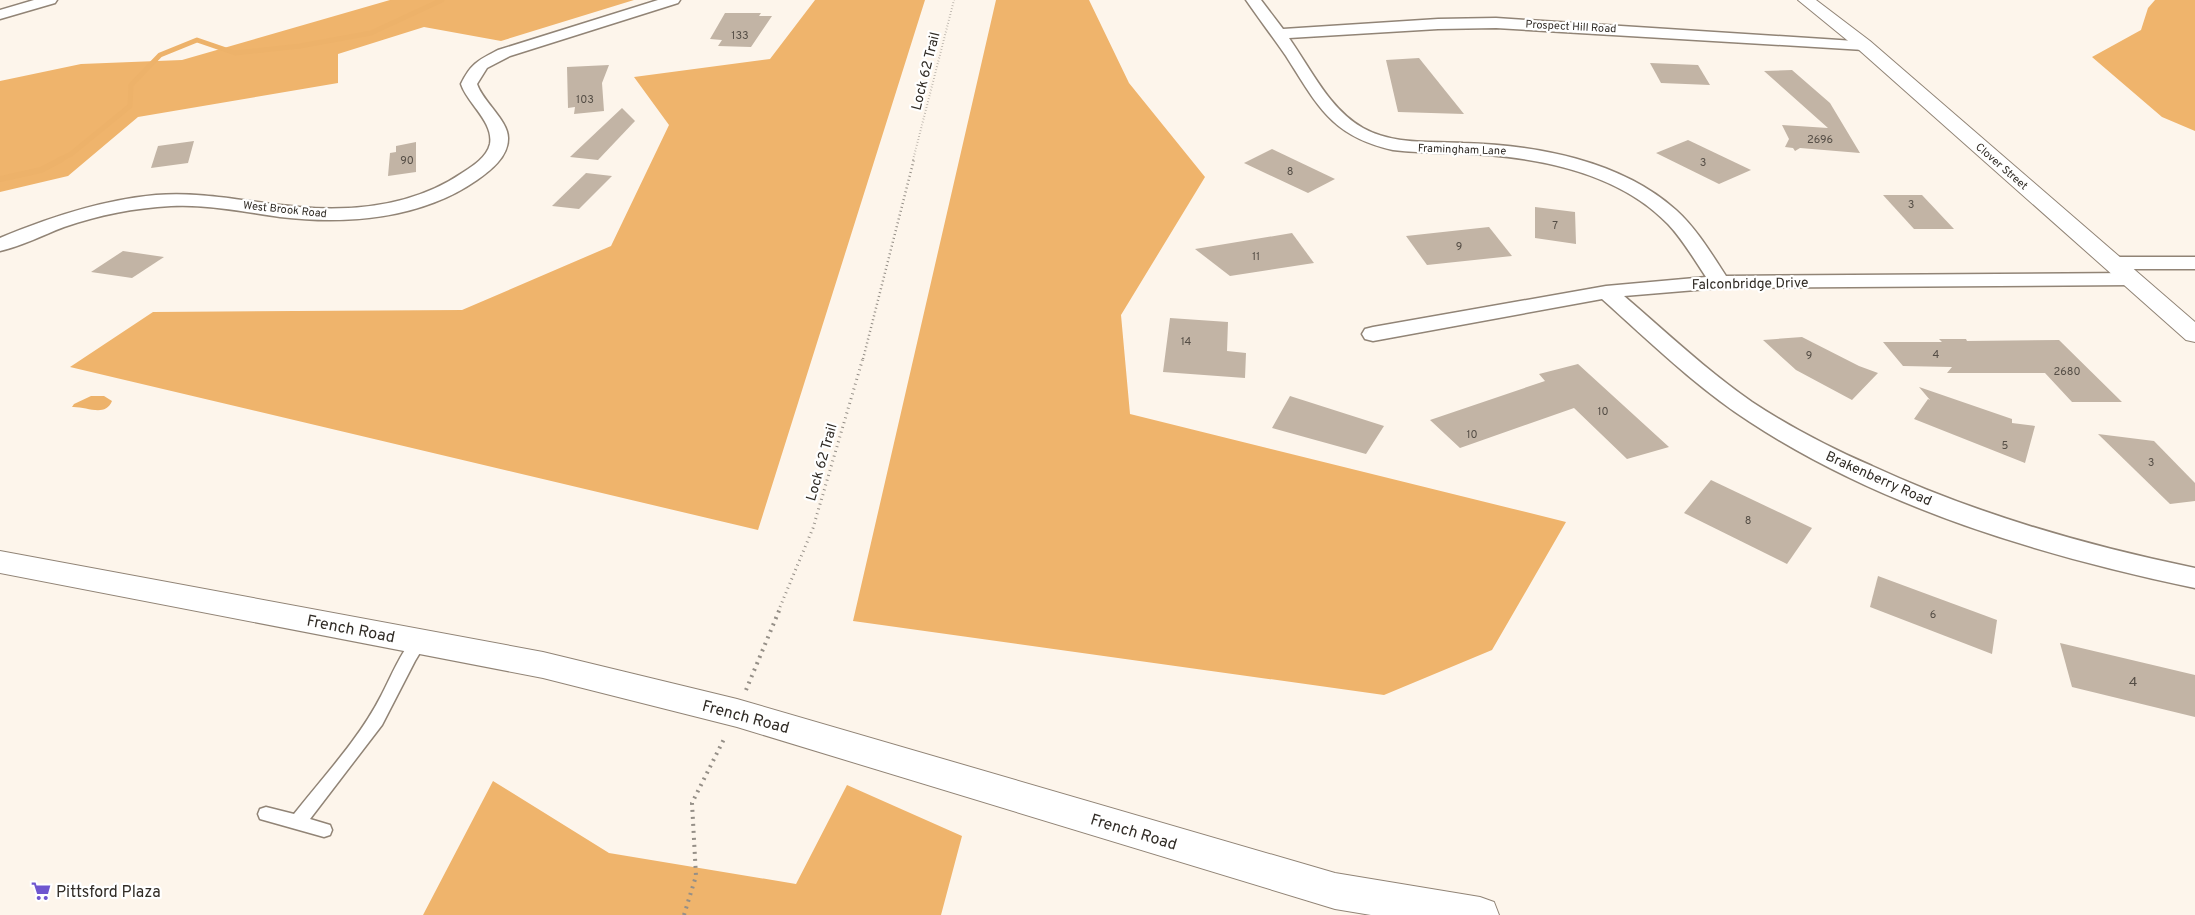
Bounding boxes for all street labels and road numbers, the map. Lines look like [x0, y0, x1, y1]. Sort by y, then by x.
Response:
street label: Prospect Hill Road [1525, 18, 1617, 36]
street label: Lock 62 Trail [909, 31, 944, 112]
street label: Clover Street [1972, 140, 2030, 193]
street label: Framingham Lane [1418, 141, 1506, 159]
street label: West Brook Road [242, 199, 327, 221]
street label: Falconbridge Drive [1691, 275, 1809, 294]
street label: Lock 62 Trail [803, 422, 842, 503]
street label: Brakenberry Road [1823, 448, 1934, 510]
street label: French Road [305, 612, 396, 648]
street label: French Road [700, 697, 791, 739]
street label: French Road [1088, 810, 1179, 856]

